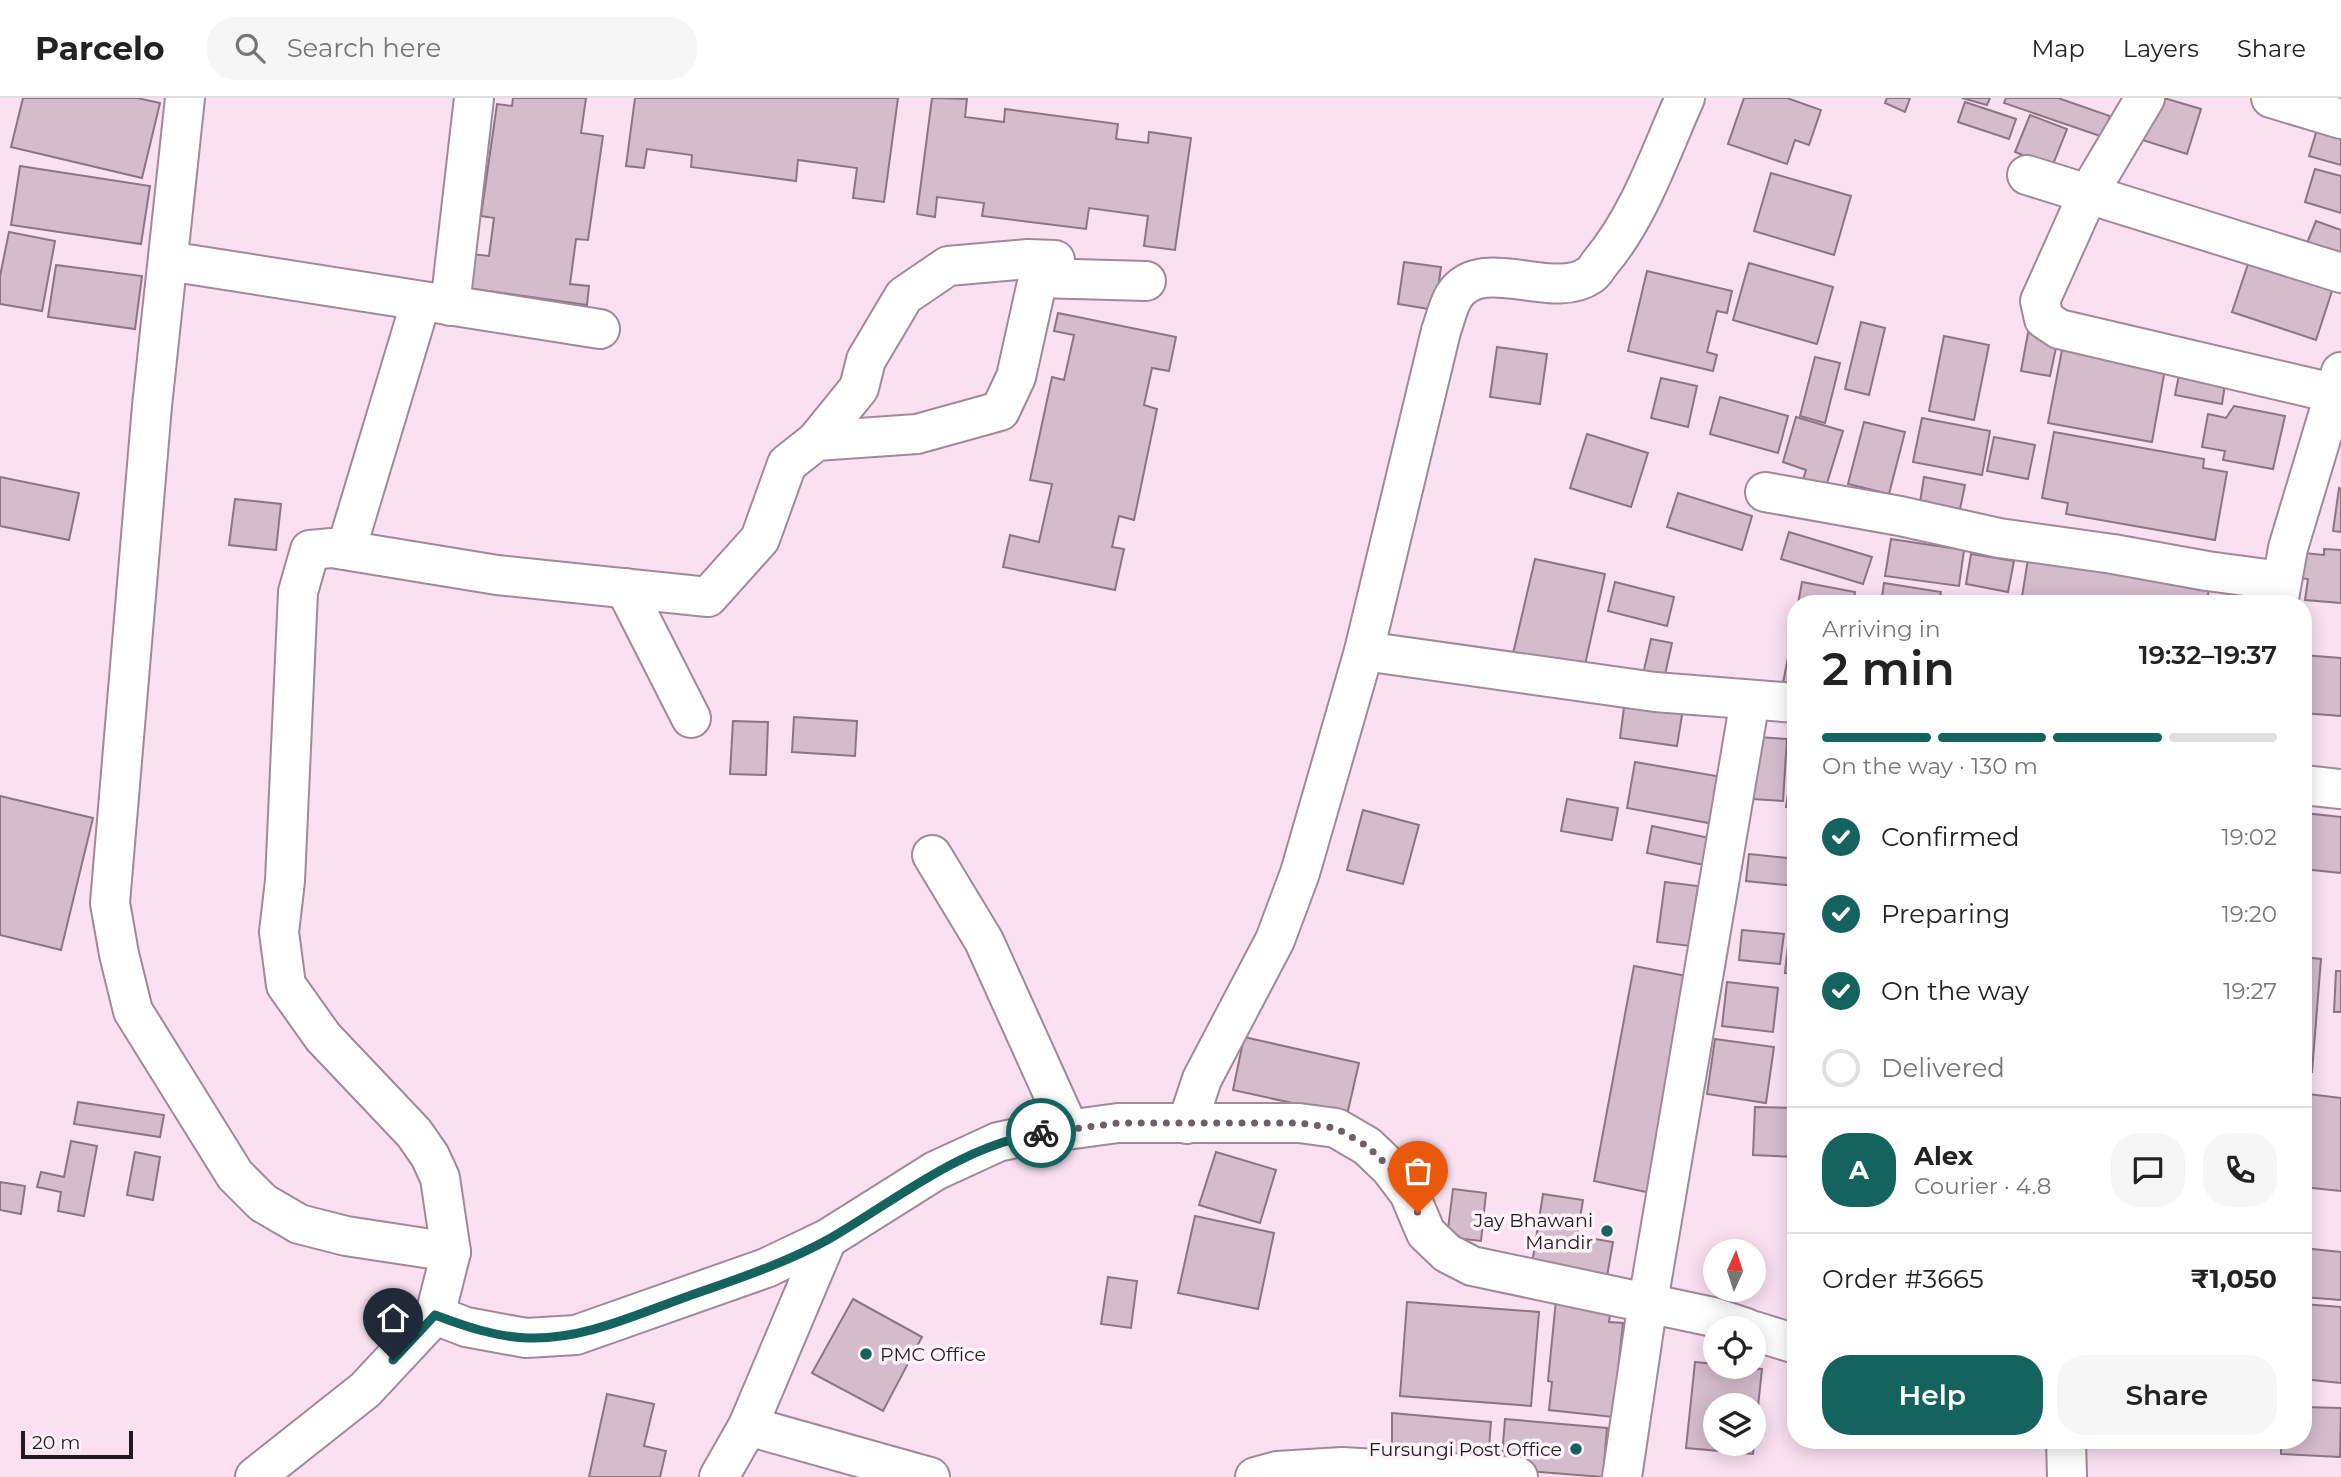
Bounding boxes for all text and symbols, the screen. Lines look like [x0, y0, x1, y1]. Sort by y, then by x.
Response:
search box [207, 17, 697, 80]
text: Parcelo [35, 28, 165, 68]
icon: search [231, 29, 269, 67]
text: Search here [287, 32, 441, 64]
text: Map [2031, 34, 2085, 63]
text: Layers [2123, 34, 2199, 63]
text: Share [2237, 34, 2306, 63]
text: Arriving in [1822, 615, 1941, 643]
text: 19:32–19:37 [2139, 639, 2277, 671]
text: 2 min [1822, 640, 1955, 697]
text: On the way · 130 m [1822, 752, 2038, 780]
icon: check [1822, 818, 1860, 856]
text: Confirmed [1881, 821, 2020, 853]
text: 19:02 [2222, 823, 2277, 851]
icon: check [1822, 895, 1860, 933]
text: Preparing [1881, 898, 2010, 930]
text: 19:20 [2222, 900, 2277, 928]
icon: check [1822, 972, 1860, 1010]
text: On the way [1881, 975, 2029, 1007]
text: 19:27 [2223, 977, 2277, 1005]
text: Delivered [1881, 1052, 2005, 1084]
courier [1006, 1098, 1076, 1168]
icon: bike [1022, 1114, 1060, 1152]
button: chat [2111, 1133, 2185, 1207]
button: phone [2203, 1133, 2277, 1207]
text: Alex [1914, 1140, 1973, 1172]
pin [1388, 1141, 1448, 1213]
icon: bag [1399, 1152, 1437, 1190]
text: A [1849, 1154, 1869, 1186]
text: Courier · 4.8 [1914, 1172, 2051, 1200]
place label: Jay Bhawani Mandir [1473, 1209, 1593, 1254]
marker: Jay Bhawani Mandir [1599, 1223, 1615, 1239]
north arrow [1703, 1239, 1766, 1302]
map controls [1703, 1239, 1766, 1456]
text: Order #3665 [1822, 1263, 1984, 1295]
text: ₹1,050 [2191, 1263, 2277, 1295]
pin [363, 1288, 423, 1360]
icon: home [374, 1299, 412, 1337]
button: locate [1703, 1316, 1766, 1379]
place label: PMC Office [880, 1343, 986, 1366]
marker: PMC Office [858, 1346, 874, 1362]
button: Help [1822, 1355, 2043, 1435]
button: Share [2057, 1355, 2277, 1435]
button: layers [1703, 1393, 1766, 1456]
scale bar [21, 1428, 133, 1460]
text: 20 m [32, 1431, 80, 1454]
place label: Fursungi Post Office [1369, 1438, 1562, 1461]
marker: Fursungi Post Office [1568, 1441, 1584, 1457]

